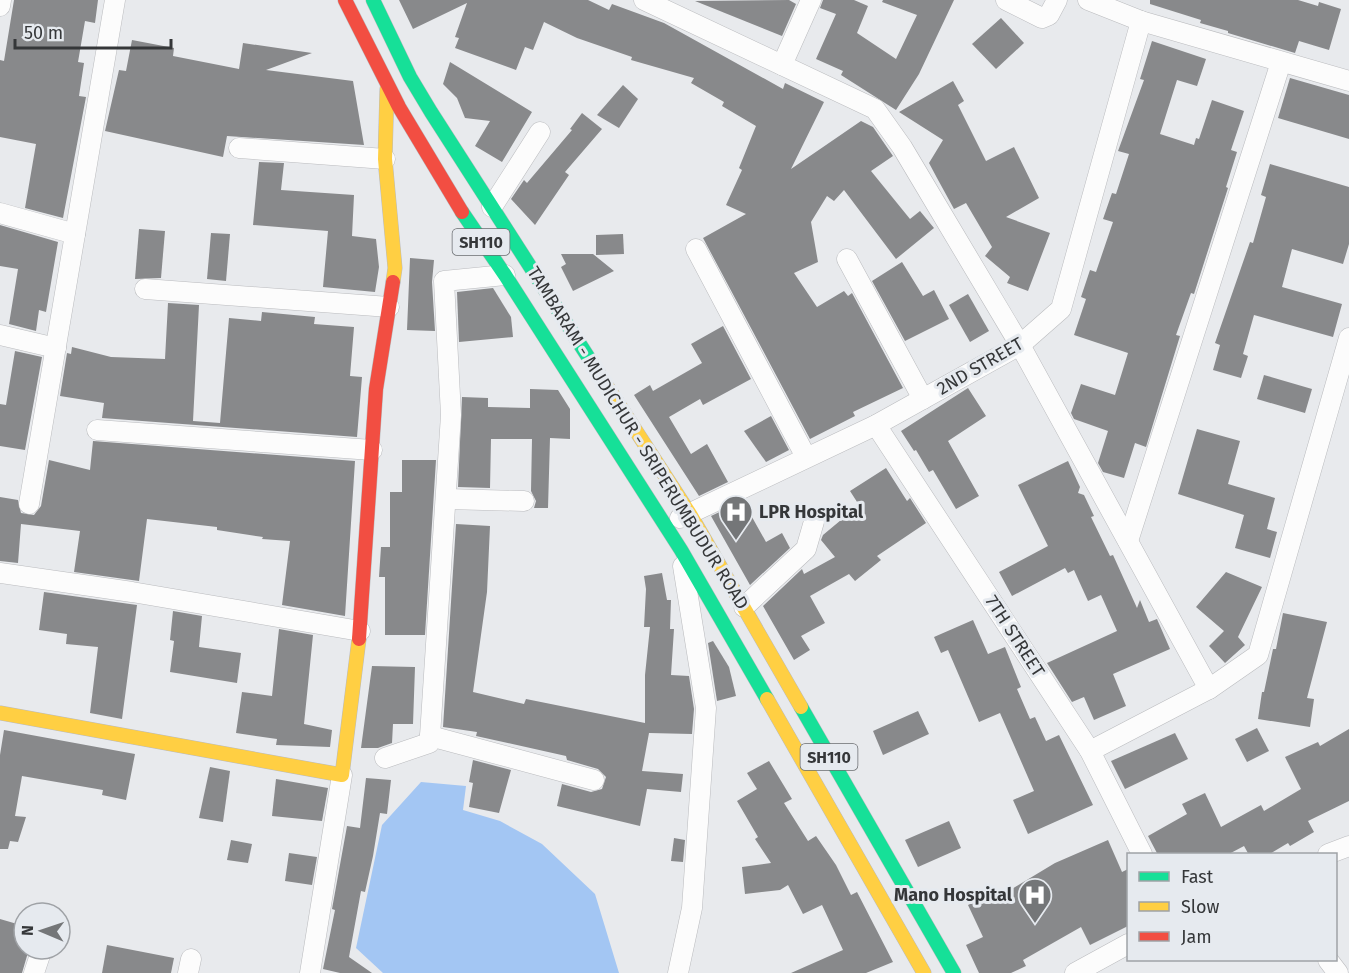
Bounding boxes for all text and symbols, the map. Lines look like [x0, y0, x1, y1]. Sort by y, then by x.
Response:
scale bar [15, 12, 171, 50]
text: 50 m [24, 22, 63, 44]
road number: SH110 [452, 229, 510, 255]
street label: TAMBARAM - MUDICHUR - SRIPERUMBUDUR ROAD [523, 262, 753, 614]
street label: 2ND STREET [933, 332, 1028, 399]
hospital icon: LPR Hospital [718, 494, 754, 541]
place label: LPR Hospital [759, 501, 864, 523]
street label: 7TH STREET [981, 591, 1050, 681]
road number: SH110 [800, 744, 858, 770]
legend [1127, 853, 1337, 961]
text: Fast [1181, 866, 1214, 888]
hospital icon: Mano Hospital [1017, 877, 1053, 924]
place label: Mano Hospital [894, 884, 1013, 906]
text: Slow [1181, 896, 1220, 918]
north arrow [12, 901, 72, 961]
text: N [18, 925, 37, 936]
text: Jam [1181, 926, 1212, 948]

